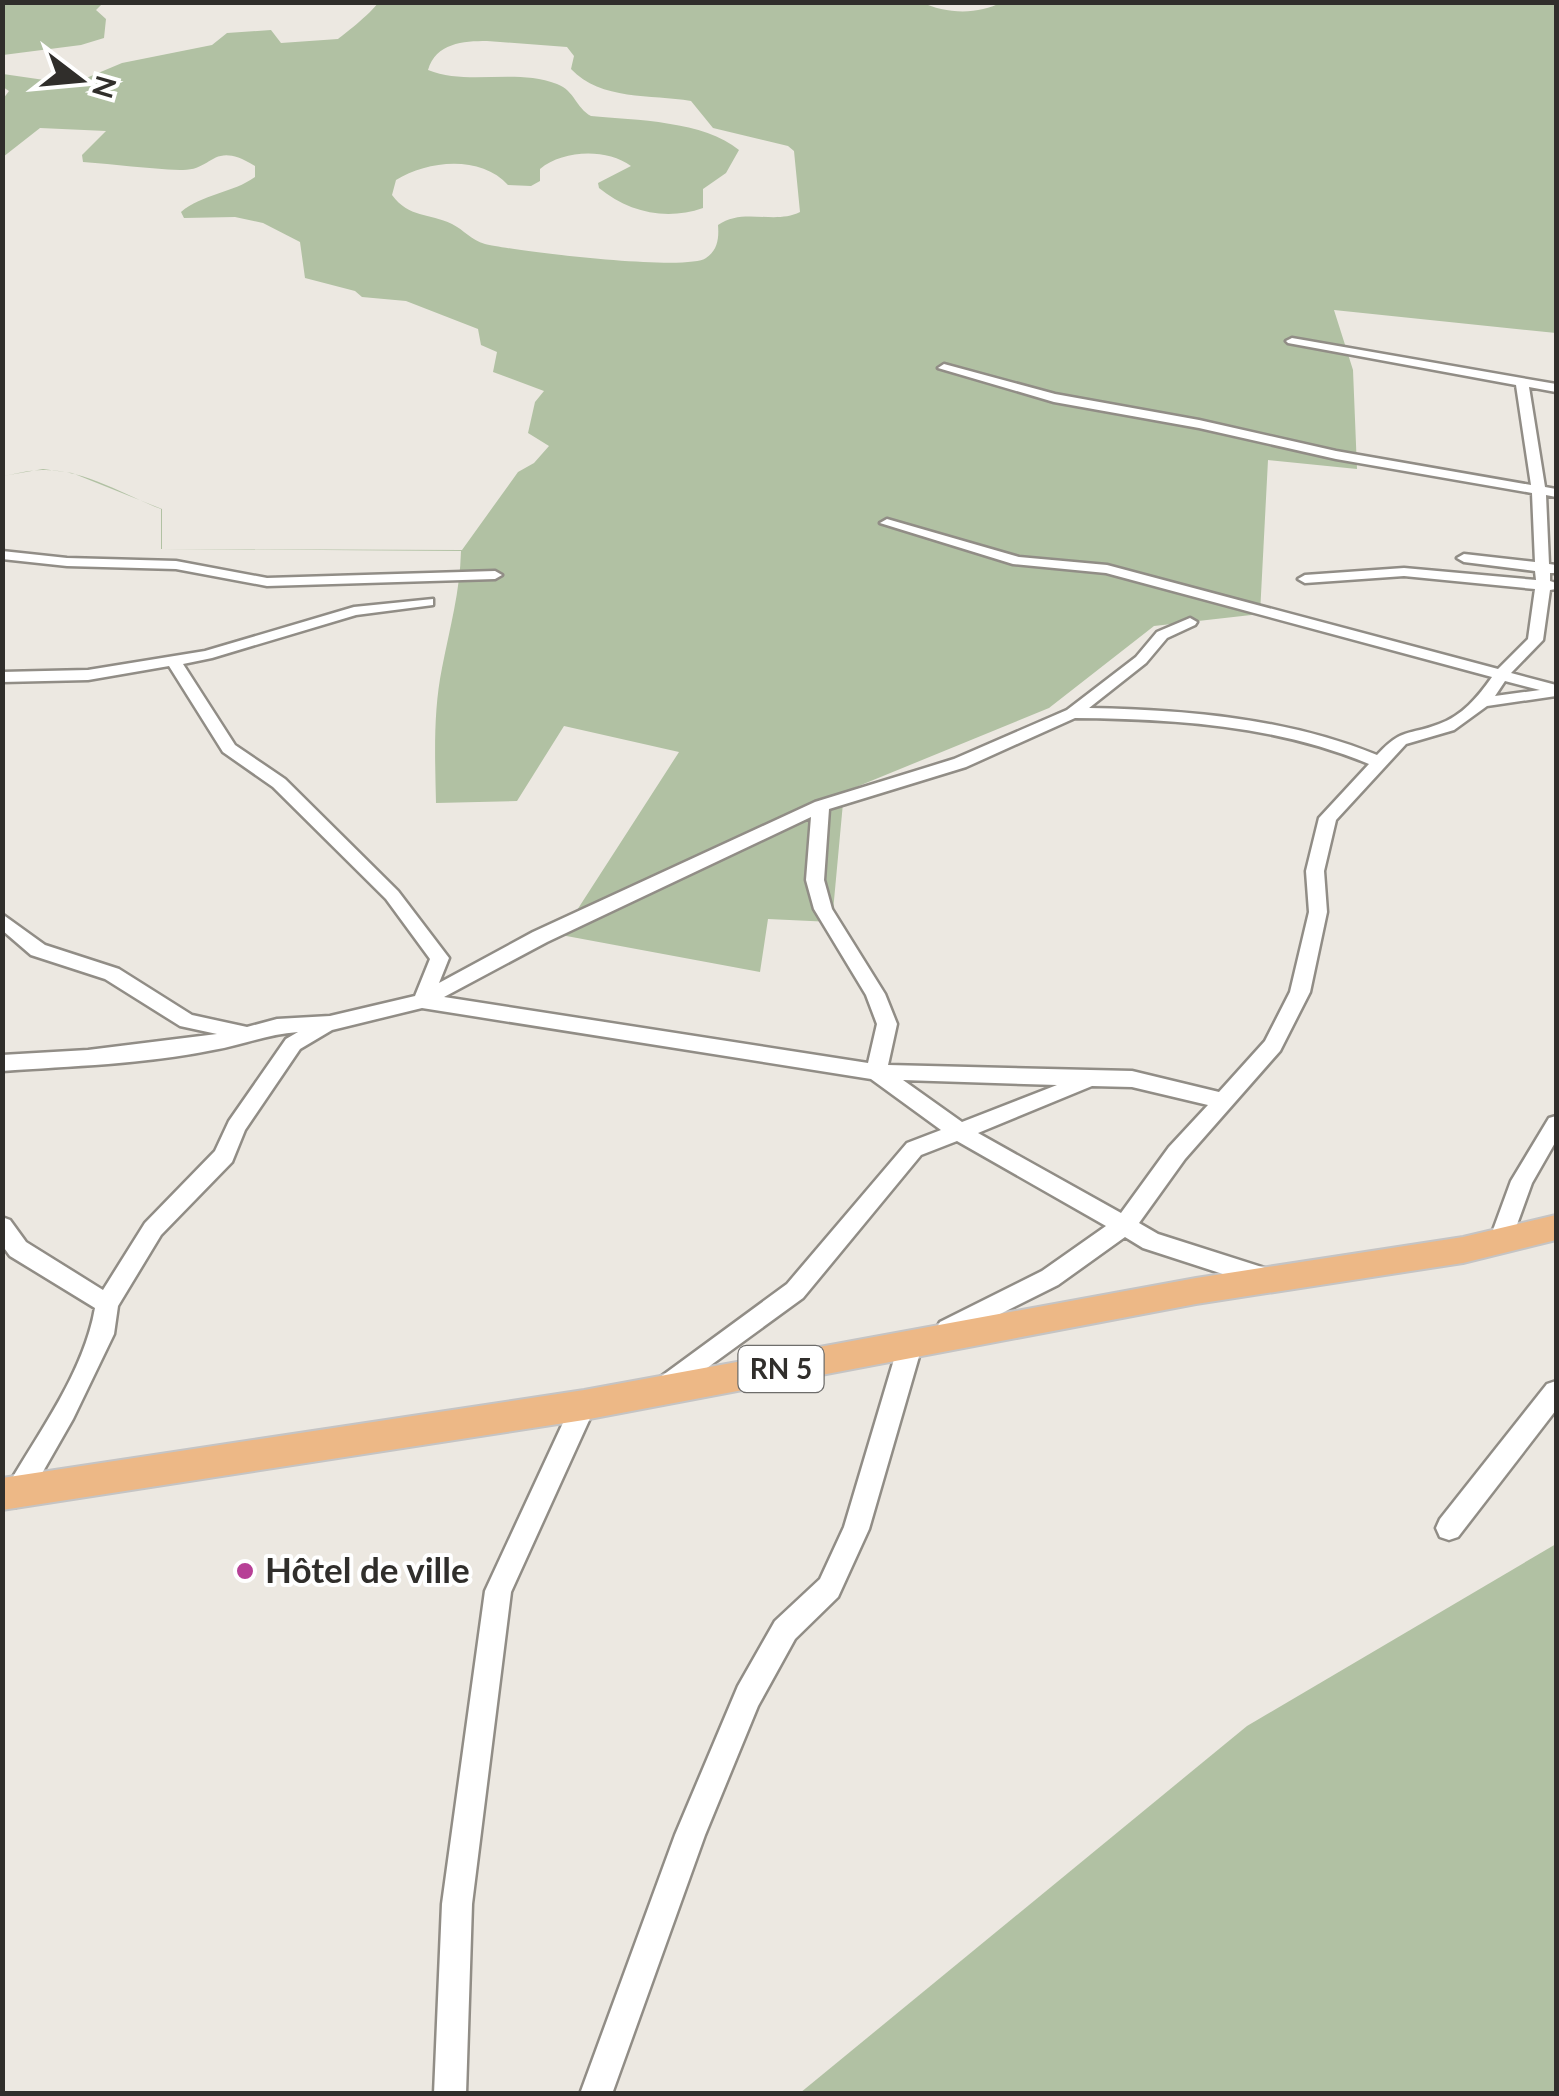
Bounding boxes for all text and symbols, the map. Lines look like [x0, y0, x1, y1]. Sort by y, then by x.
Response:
north arrow [30, 30, 130, 130]
text: N [86, 72, 124, 102]
road number: RN 5 [738, 1346, 824, 1392]
place label: Hôtel de ville [265, 1548, 470, 1590]
marker: Hôtel de ville [234, 1560, 256, 1582]

